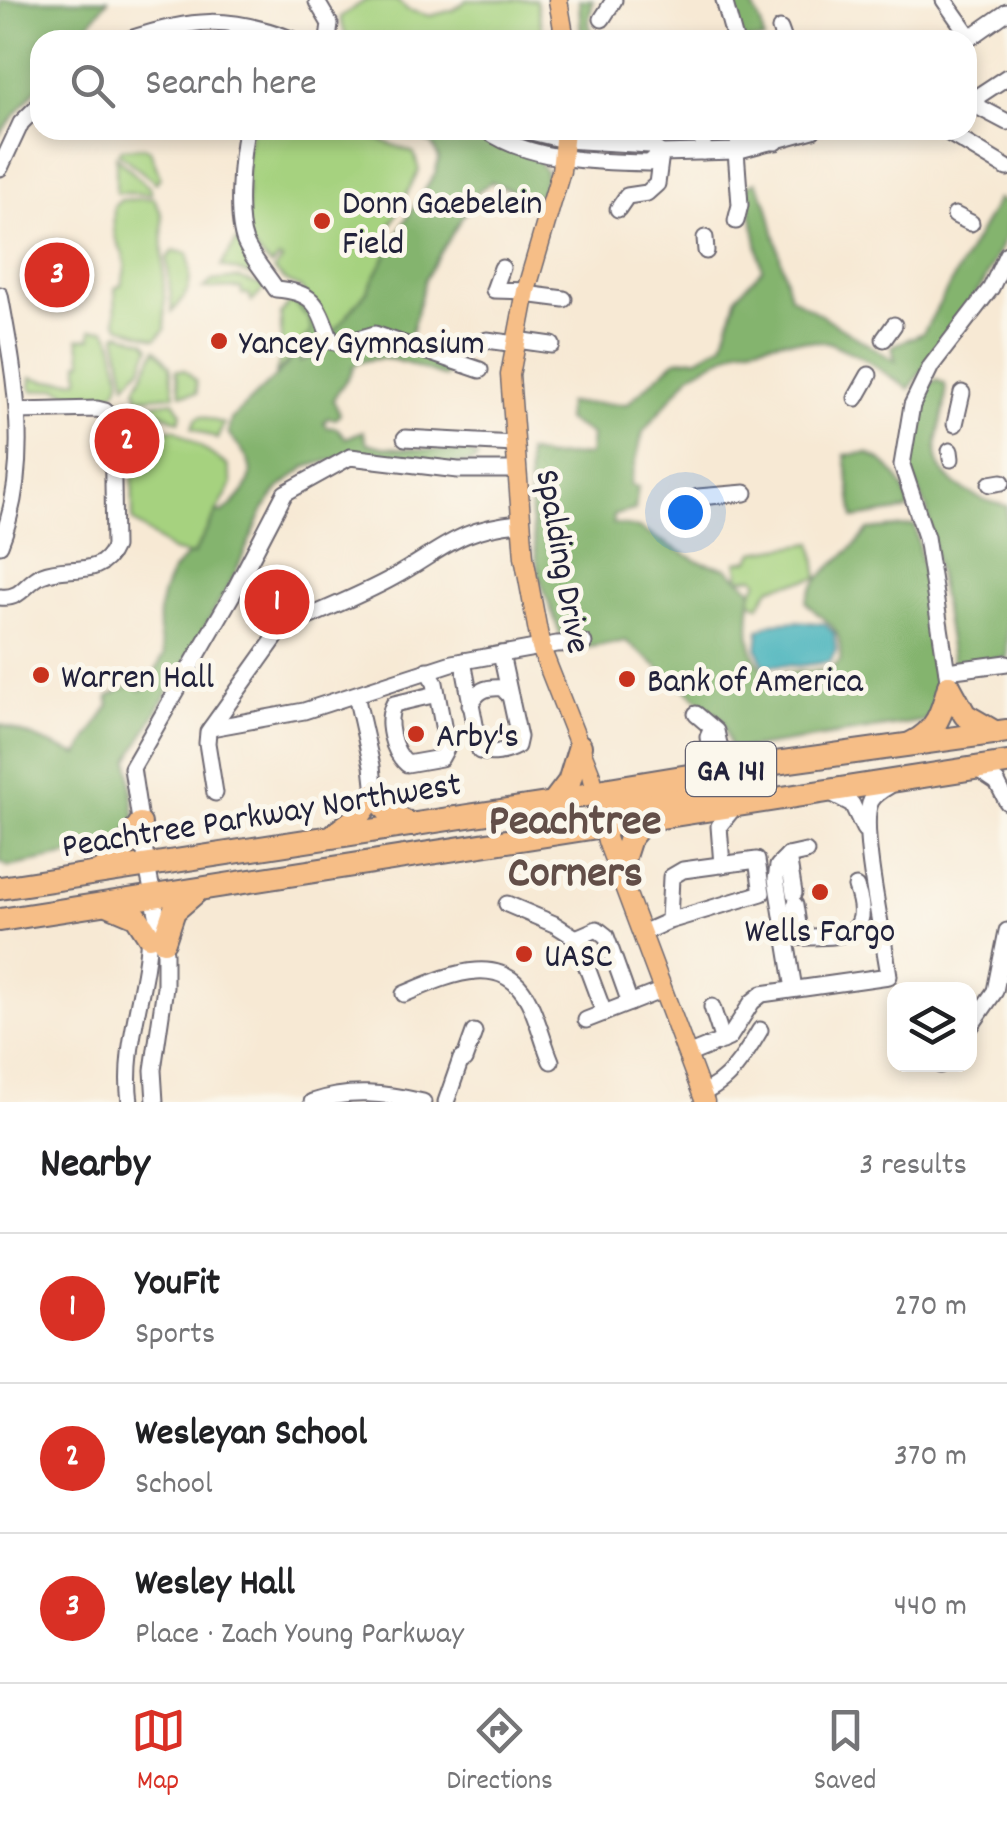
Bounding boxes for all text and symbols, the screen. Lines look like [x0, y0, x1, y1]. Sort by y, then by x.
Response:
search box [30, 30, 977, 140]
icon: search [65, 58, 120, 113]
text: Search here [145, 58, 317, 113]
place label: Donn Gaebelein Field [342, 181, 542, 271]
marker: Donn Gaebelein Field [311, 210, 333, 232]
pin: 3 [24, 238, 90, 312]
place label: Yancey Gymnasium [239, 321, 485, 371]
marker: Yancey Gymnasium [208, 330, 230, 352]
pin: 2 [94, 404, 160, 478]
street label: Spalding Drive [519, 466, 601, 658]
your location [660, 487, 711, 538]
pin: 1 [244, 564, 310, 640]
place label: Warren Hall [61, 655, 214, 705]
place label: Bank of America [647, 659, 863, 709]
marker: Warren Hall [30, 664, 52, 686]
marker: Bank of America [616, 668, 638, 690]
place label: Arby's [436, 714, 519, 764]
marker: Arby's [405, 723, 427, 745]
road number: GA 141 [686, 742, 776, 796]
street label: Peachtree Parkway Northwest [59, 762, 465, 874]
district label: Peachtree Corners [489, 792, 661, 908]
marker: Wells Fargo [809, 881, 831, 903]
place label: Wells Fargo [745, 909, 895, 959]
place label: UASC [544, 934, 613, 984]
marker: UASC [513, 943, 535, 965]
map controls [887, 982, 977, 1072]
button: layers [887, 982, 977, 1072]
text: Nearby [40, 1137, 150, 1197]
text: 3 results [859, 1144, 967, 1190]
text: YouFit [135, 1258, 220, 1313]
text: 1 [69, 1285, 76, 1331]
text: 270 m [894, 1285, 967, 1331]
text: Sports [135, 1313, 215, 1359]
text: Wesleyan School [135, 1408, 367, 1463]
text: 2 [66, 1435, 79, 1481]
text: 370 m [894, 1435, 967, 1481]
text: School [135, 1463, 213, 1509]
text: Wesley Hall [135, 1558, 295, 1613]
text: 3 [65, 1585, 80, 1631]
text: 440 m [894, 1585, 967, 1631]
text: Place · Zach Young Parkway [135, 1613, 464, 1659]
tab: Map [131, 1703, 186, 1803]
tab: Directions [447, 1703, 553, 1803]
tab: Saved [814, 1703, 876, 1803]

